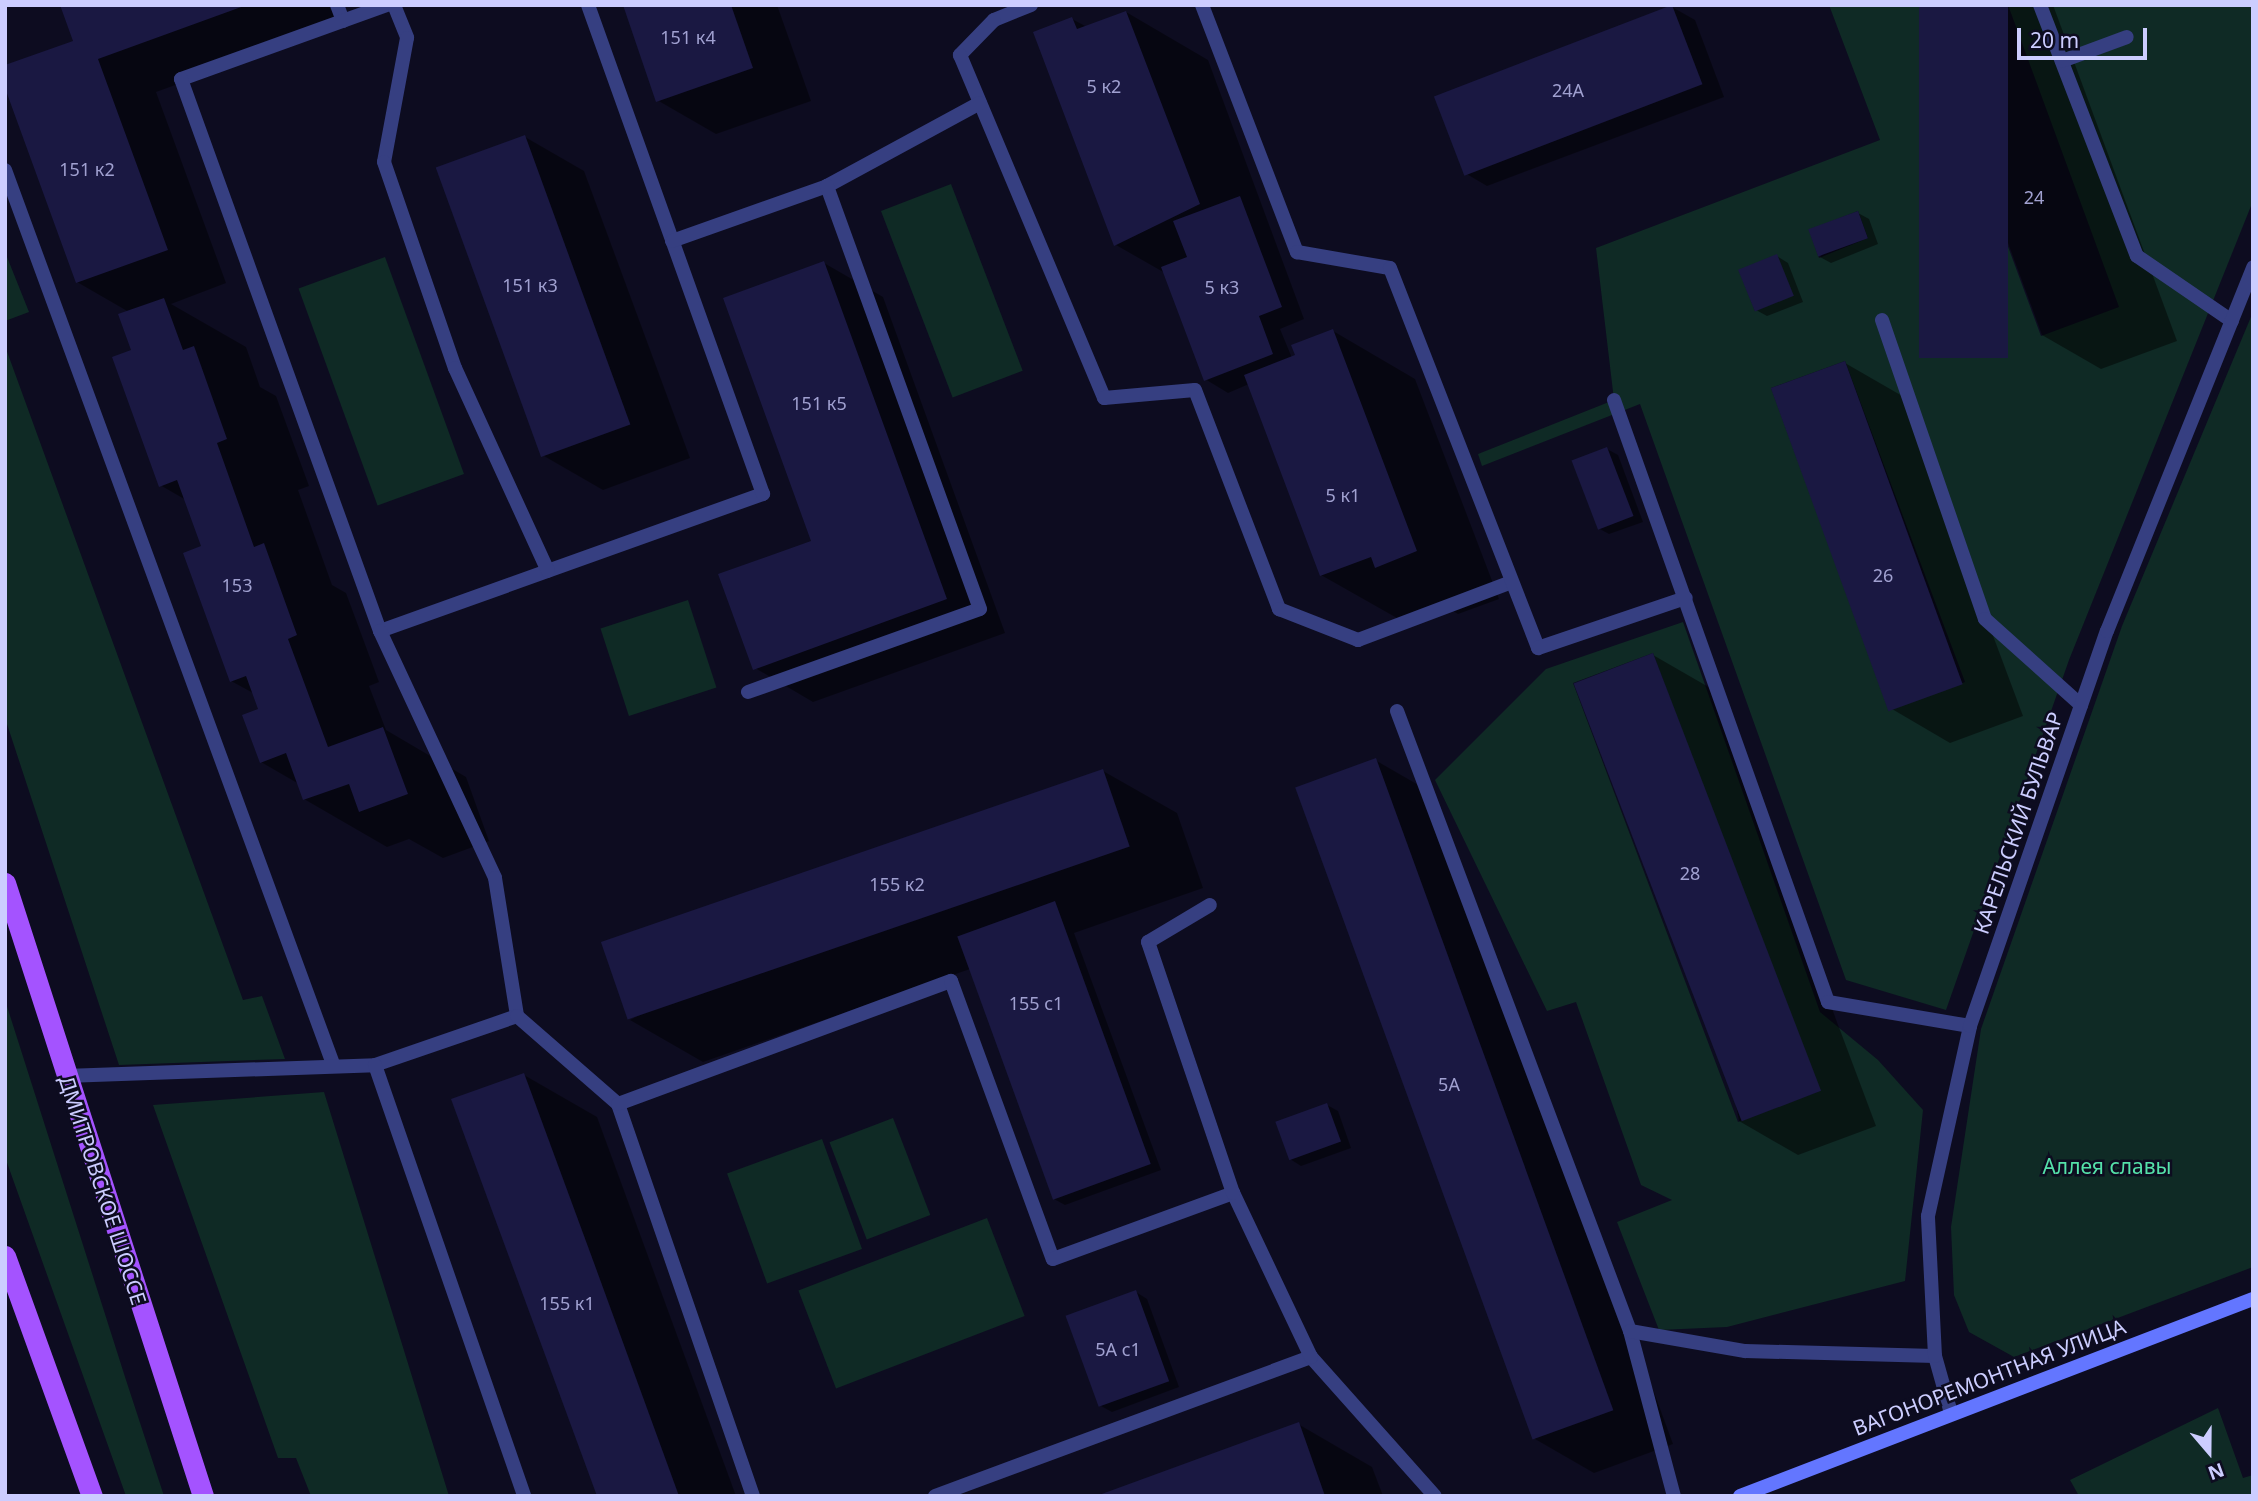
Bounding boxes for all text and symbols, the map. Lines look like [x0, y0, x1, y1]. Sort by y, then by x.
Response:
scale bar [2020, 14, 2150, 58]
house number: 151 к4 [660, 26, 716, 48]
text: 20 m [2030, 26, 2079, 54]
house number: 5 к2 [1087, 75, 1121, 97]
house number: 24А [1552, 79, 1584, 101]
house number: 151 к2 [59, 158, 115, 180]
house number: 24 [2024, 186, 2044, 208]
house number: 151 к3 [502, 274, 558, 296]
house number: 5 к3 [1205, 276, 1239, 298]
house number: 151 к5 [791, 392, 847, 414]
house number: 5 к1 [1326, 484, 1360, 506]
house number: 26 [1873, 564, 1893, 586]
house number: 153 [222, 574, 252, 596]
street label: КАРЕЛЬСКИЙ БУЛЬВАР [1968, 709, 2068, 937]
house number: 28 [1680, 862, 1700, 884]
house number: 155 к2 [869, 873, 925, 895]
house number: 155 с1 [1009, 992, 1063, 1014]
street label: ДМИТРОВСКОЕ ШОССЕ [54, 1072, 152, 1308]
house number: 5А [1438, 1073, 1460, 1095]
park label: Аллея славы [2042, 1153, 2172, 1179]
house number: 155 к1 [539, 1292, 595, 1314]
street label: ВАГОНОРЕМОНТНАЯ УЛИЦА [1849, 1313, 2129, 1441]
house number: 5А с1 [1095, 1338, 1141, 1360]
north arrow [2174, 1417, 2244, 1487]
text: N [2204, 1457, 2228, 1487]

